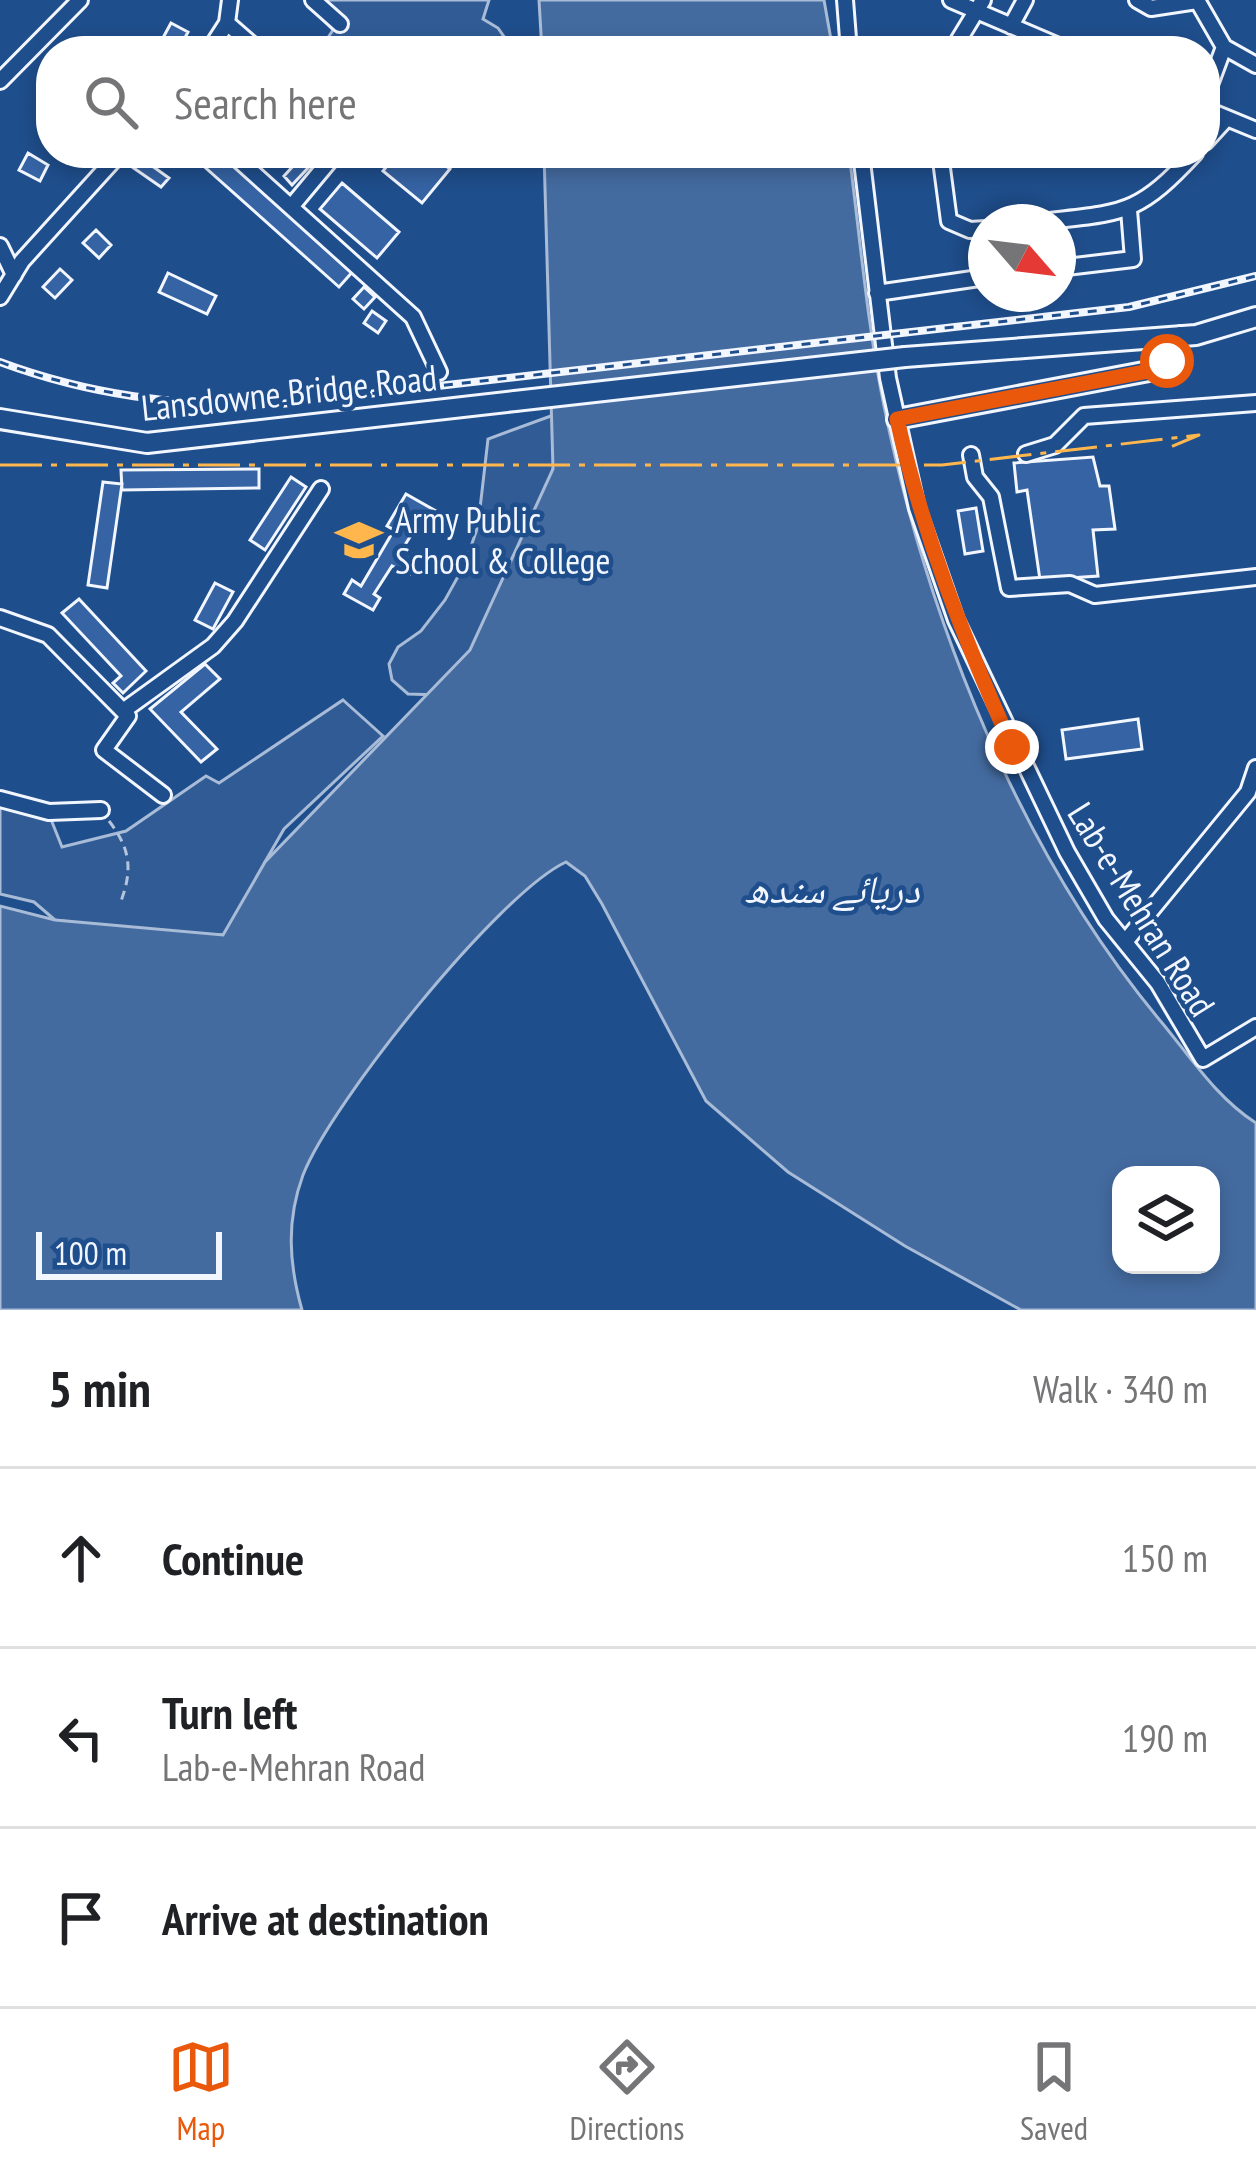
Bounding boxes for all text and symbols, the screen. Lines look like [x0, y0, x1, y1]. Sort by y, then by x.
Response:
search box [36, 36, 1220, 168]
icon: search [78, 69, 144, 135]
text: Search here [174, 73, 357, 131]
north arrow [968, 204, 1076, 312]
route start [1140, 334, 1194, 388]
street label: Lansdowne Bridge Road [139, 353, 439, 431]
place label: Army Public School & College [395, 496, 610, 584]
school or university icon: Army Public School & College [334, 515, 384, 565]
route end [985, 720, 1039, 774]
street label: Lab-e-Mehran Road [1058, 793, 1226, 1025]
water label: دریائے سندھ [744, 863, 921, 914]
map controls [1112, 1166, 1220, 1274]
button: layers [1112, 1166, 1220, 1274]
scale bar [36, 1226, 222, 1279]
text: 100 m [54, 1231, 127, 1274]
text: 5 min [48, 1355, 151, 1421]
text: Walk · 340 m [1033, 1363, 1208, 1414]
icon: ahead [48, 1525, 114, 1591]
text: Continue [162, 1529, 304, 1587]
text: 150 m [1122, 1532, 1208, 1583]
text: Turn left [162, 1683, 297, 1741]
icon: left [48, 1705, 114, 1771]
text: 190 m [1122, 1712, 1208, 1763]
text: Lab-e-Mehran Road [162, 1741, 425, 1792]
icon: arrive [48, 1885, 114, 1951]
text: Arrive at destination [162, 1889, 489, 1947]
tab: Map [168, 2034, 234, 2149]
tab: Directions [570, 2034, 684, 2149]
tab: Saved [1020, 2034, 1088, 2149]

